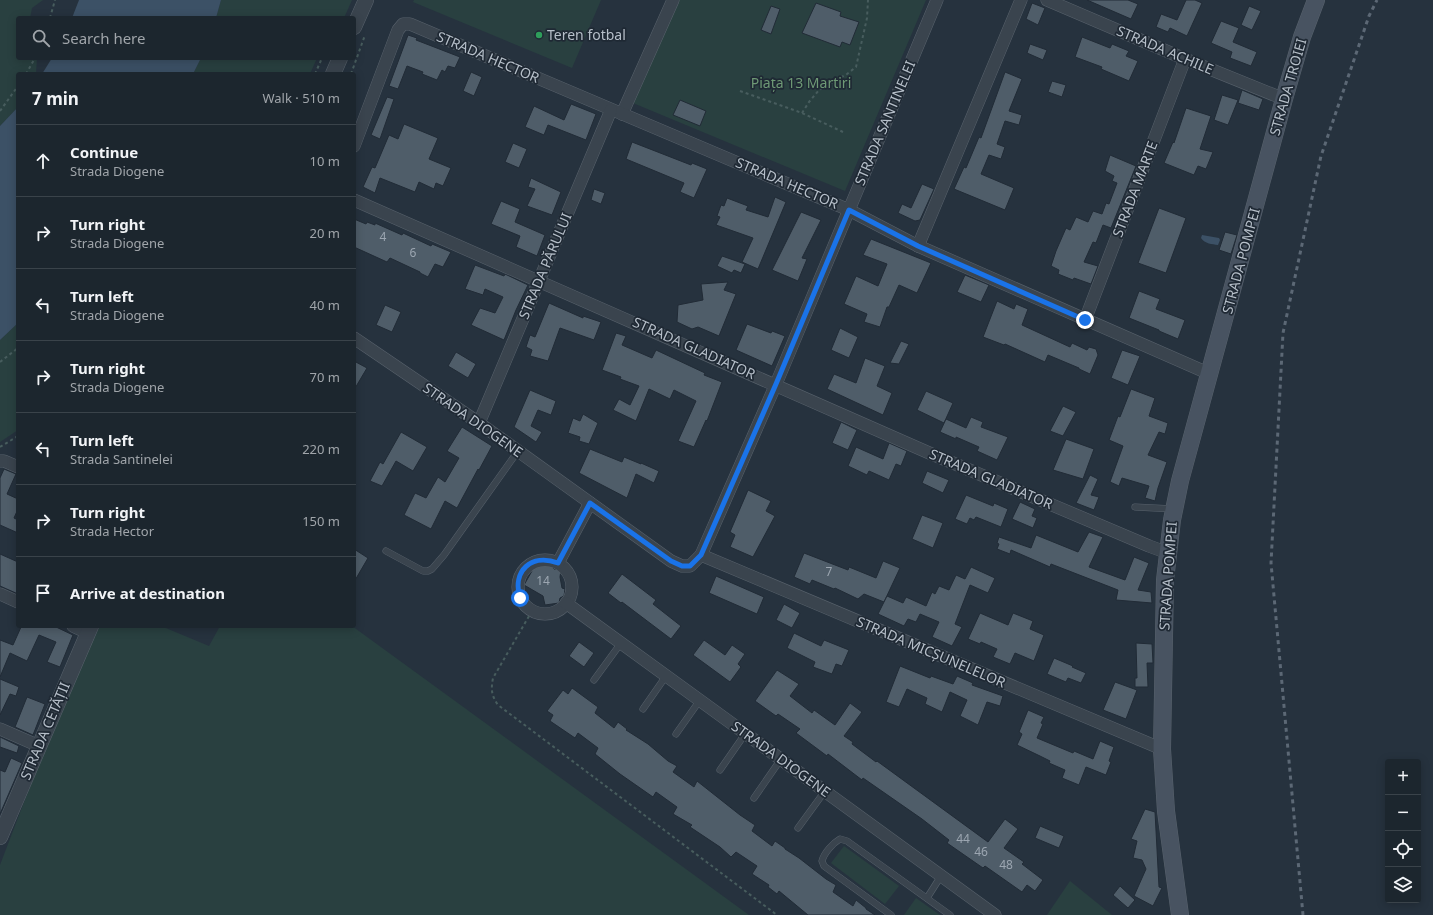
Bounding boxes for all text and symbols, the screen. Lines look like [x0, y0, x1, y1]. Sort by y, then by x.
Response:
search box [16, 16, 356, 60]
street label: STRADA ACHILE [1114, 21, 1217, 78]
place label: Teren fotbal [547, 25, 626, 44]
street label: STRADA HECTOR [434, 26, 543, 87]
icon: search [30, 27, 52, 49]
text: Search here [62, 28, 145, 48]
marker: Teren fotbal [534, 30, 544, 40]
street label: STRADA TROIEI [1265, 36, 1311, 138]
street label: STRADA SANTINELEI [850, 57, 920, 188]
park label: Piața 13 Martiri [751, 73, 851, 92]
text: 7 min [32, 87, 79, 110]
text: Walk · 510 m [262, 89, 340, 107]
street label: STRADA MARTE [1107, 138, 1162, 240]
text: Continue [70, 142, 138, 162]
icon: ahead [32, 150, 54, 172]
text: 10 m [310, 152, 340, 170]
street label: STRADA HECTOR [733, 152, 842, 213]
text: Strada Diogene [70, 162, 164, 180]
street label: STRADA POMPEI [1217, 206, 1264, 316]
street label: STRADA PĂRULUI [514, 210, 576, 322]
text: Turn right [70, 214, 145, 234]
icon: right [32, 222, 54, 244]
text: 20 m [310, 224, 340, 242]
house number: 4 [380, 228, 387, 245]
text: Strada Diogene [70, 234, 164, 252]
house number: 6 [410, 244, 417, 261]
text: Turn left [70, 286, 134, 306]
icon: left [32, 294, 54, 316]
text: 40 m [310, 296, 340, 314]
text: Strada Diogene [70, 306, 164, 324]
route end [1076, 311, 1094, 329]
street label: STRADA GLADIATOR [630, 312, 759, 383]
text: Turn right [70, 358, 145, 378]
icon: right [32, 366, 54, 388]
text: 70 m [310, 368, 340, 386]
text: Strada Diogene [70, 378, 164, 396]
street label: STRADA DIOGENE [420, 378, 527, 461]
text: Turn left [70, 430, 134, 450]
icon: left [32, 438, 54, 460]
text: 220 m [302, 440, 340, 458]
street label: STRADA GLADIATOR [927, 444, 1056, 513]
text: Strada Santinelei [70, 450, 173, 468]
text: Turn right [70, 502, 145, 522]
icon: right [32, 510, 54, 532]
text: 150 m [302, 512, 340, 530]
street label: STRADA POMPEI [1154, 521, 1181, 631]
text: Strada Hector [70, 522, 154, 540]
house number: 7 [826, 563, 833, 580]
house number: 14 [536, 572, 550, 589]
icon: arrive [32, 582, 54, 604]
text: Arrive at destination [70, 583, 225, 603]
route start [511, 589, 529, 607]
street label: STRADA MICȘUNELELOR [854, 612, 1009, 692]
street label: STRADA CETĂȚII [15, 679, 74, 783]
street label: STRADA DIOGENE [728, 716, 835, 801]
map controls [1385, 759, 1421, 903]
button: + [1385, 759, 1421, 795]
button: − [1385, 795, 1421, 831]
house number: 44 [956, 830, 970, 847]
button: locate [1385, 831, 1421, 867]
house number: 46 [974, 843, 988, 860]
house number: 48 [999, 856, 1013, 873]
button: layers [1385, 867, 1421, 903]

